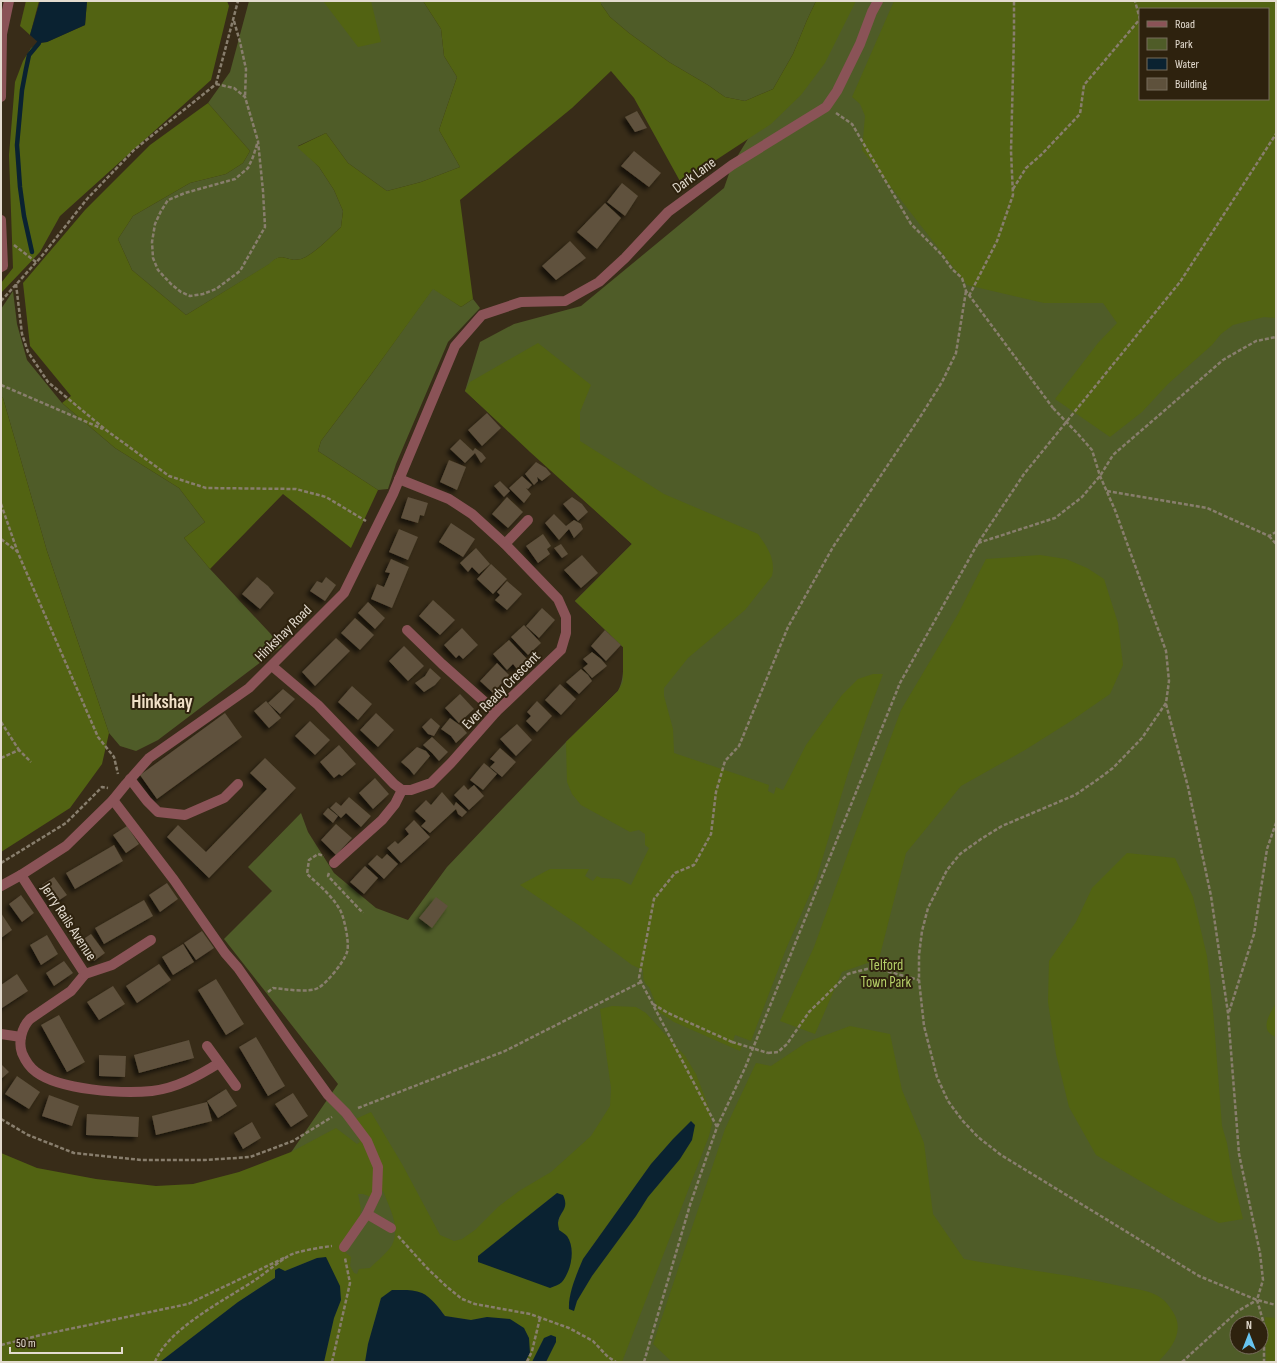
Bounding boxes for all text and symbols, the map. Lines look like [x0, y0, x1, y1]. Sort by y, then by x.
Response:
legend [1139, 8, 1269, 100]
text: Road [1175, 17, 1195, 32]
text: Park [1175, 37, 1193, 52]
text: Water [1175, 57, 1199, 72]
text: Building [1175, 77, 1207, 92]
street label: Dark Lane [669, 153, 720, 198]
street label: Hinkshay Road [251, 601, 316, 666]
street label: Ever Ready Crescent [458, 647, 545, 734]
district label: Hinkshay [131, 691, 193, 714]
street label: Jerry Rails Avenue [36, 879, 101, 965]
park label: Telford Town Park [861, 956, 911, 992]
north arrow [1229, 1315, 1269, 1355]
text: N [1246, 1319, 1252, 1332]
scale bar [10, 1329, 122, 1355]
text: 50 m [16, 1336, 36, 1351]

